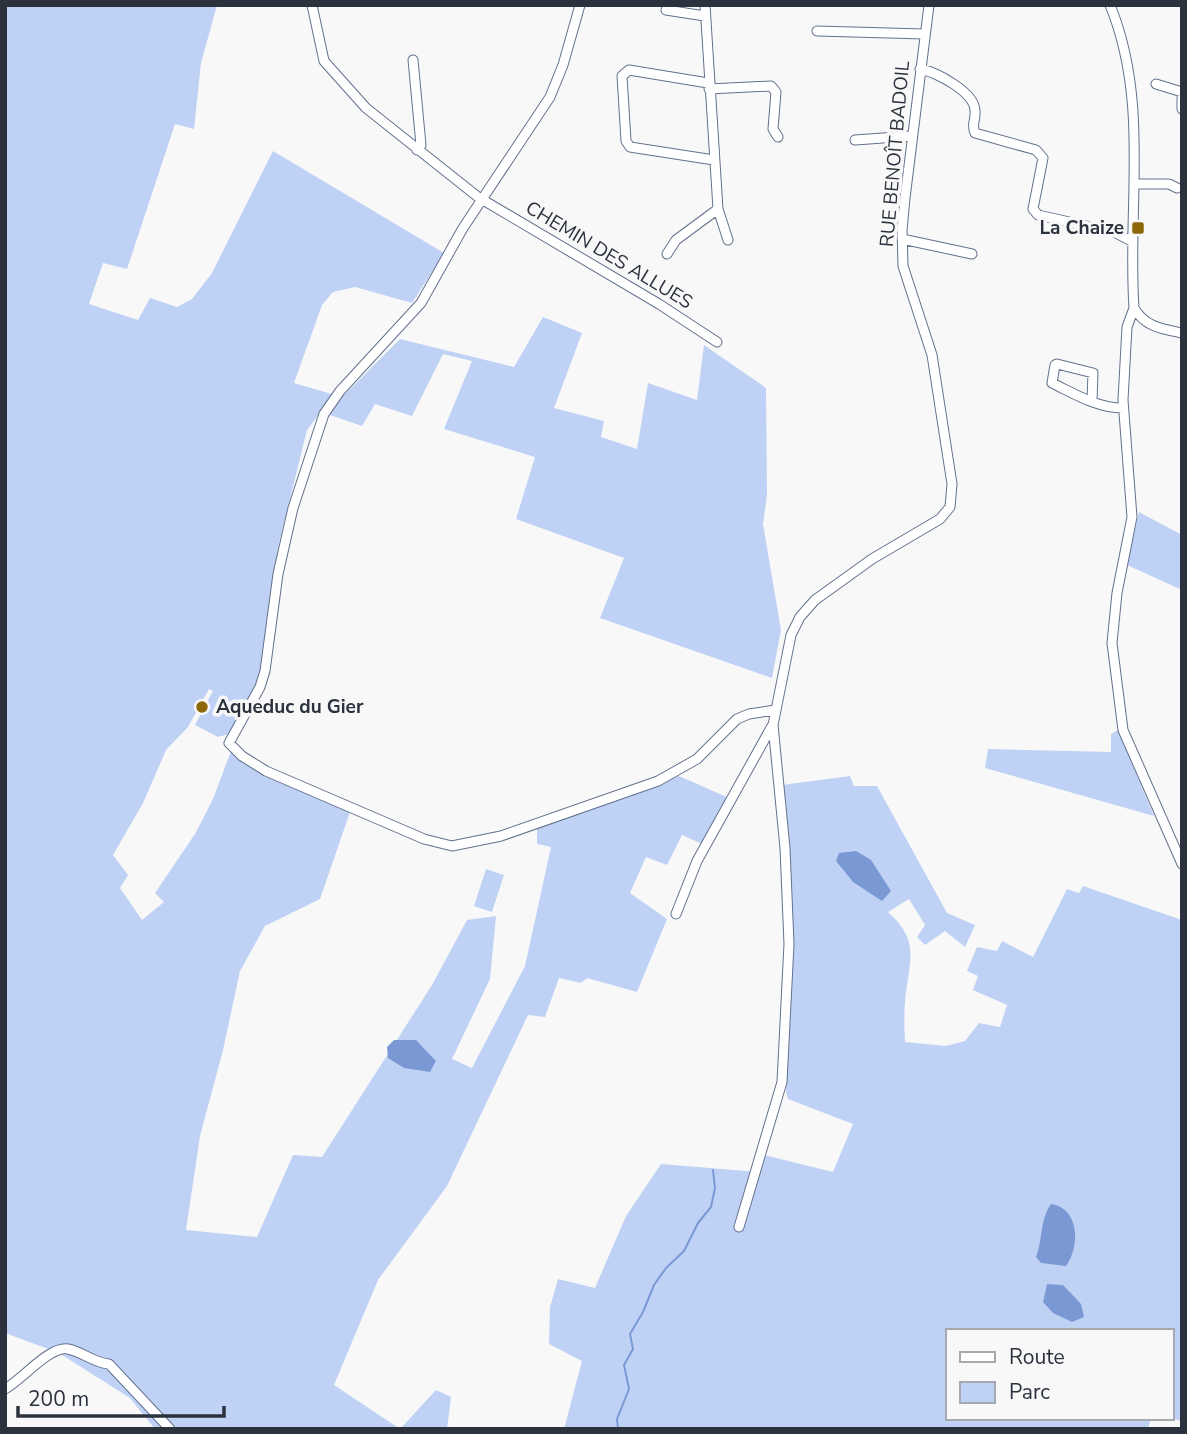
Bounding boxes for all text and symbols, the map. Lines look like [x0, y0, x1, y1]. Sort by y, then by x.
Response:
street label: RUE BENOÎT BADOIL [874, 59, 916, 248]
street label: CHEMIN DES ALLUES [521, 195, 697, 315]
place label: La Chaize [1039, 215, 1124, 241]
marker: La Chaize [1130, 220, 1146, 236]
place label: Aqueduc du Gier [216, 694, 364, 720]
marker: Aqueduc du Gier [194, 699, 210, 715]
legend [946, 1329, 1173, 1420]
text: Route [1009, 1343, 1065, 1371]
scale bar [18, 1374, 224, 1418]
text: Parc [1009, 1378, 1050, 1406]
text: 200 m [28, 1385, 89, 1413]

